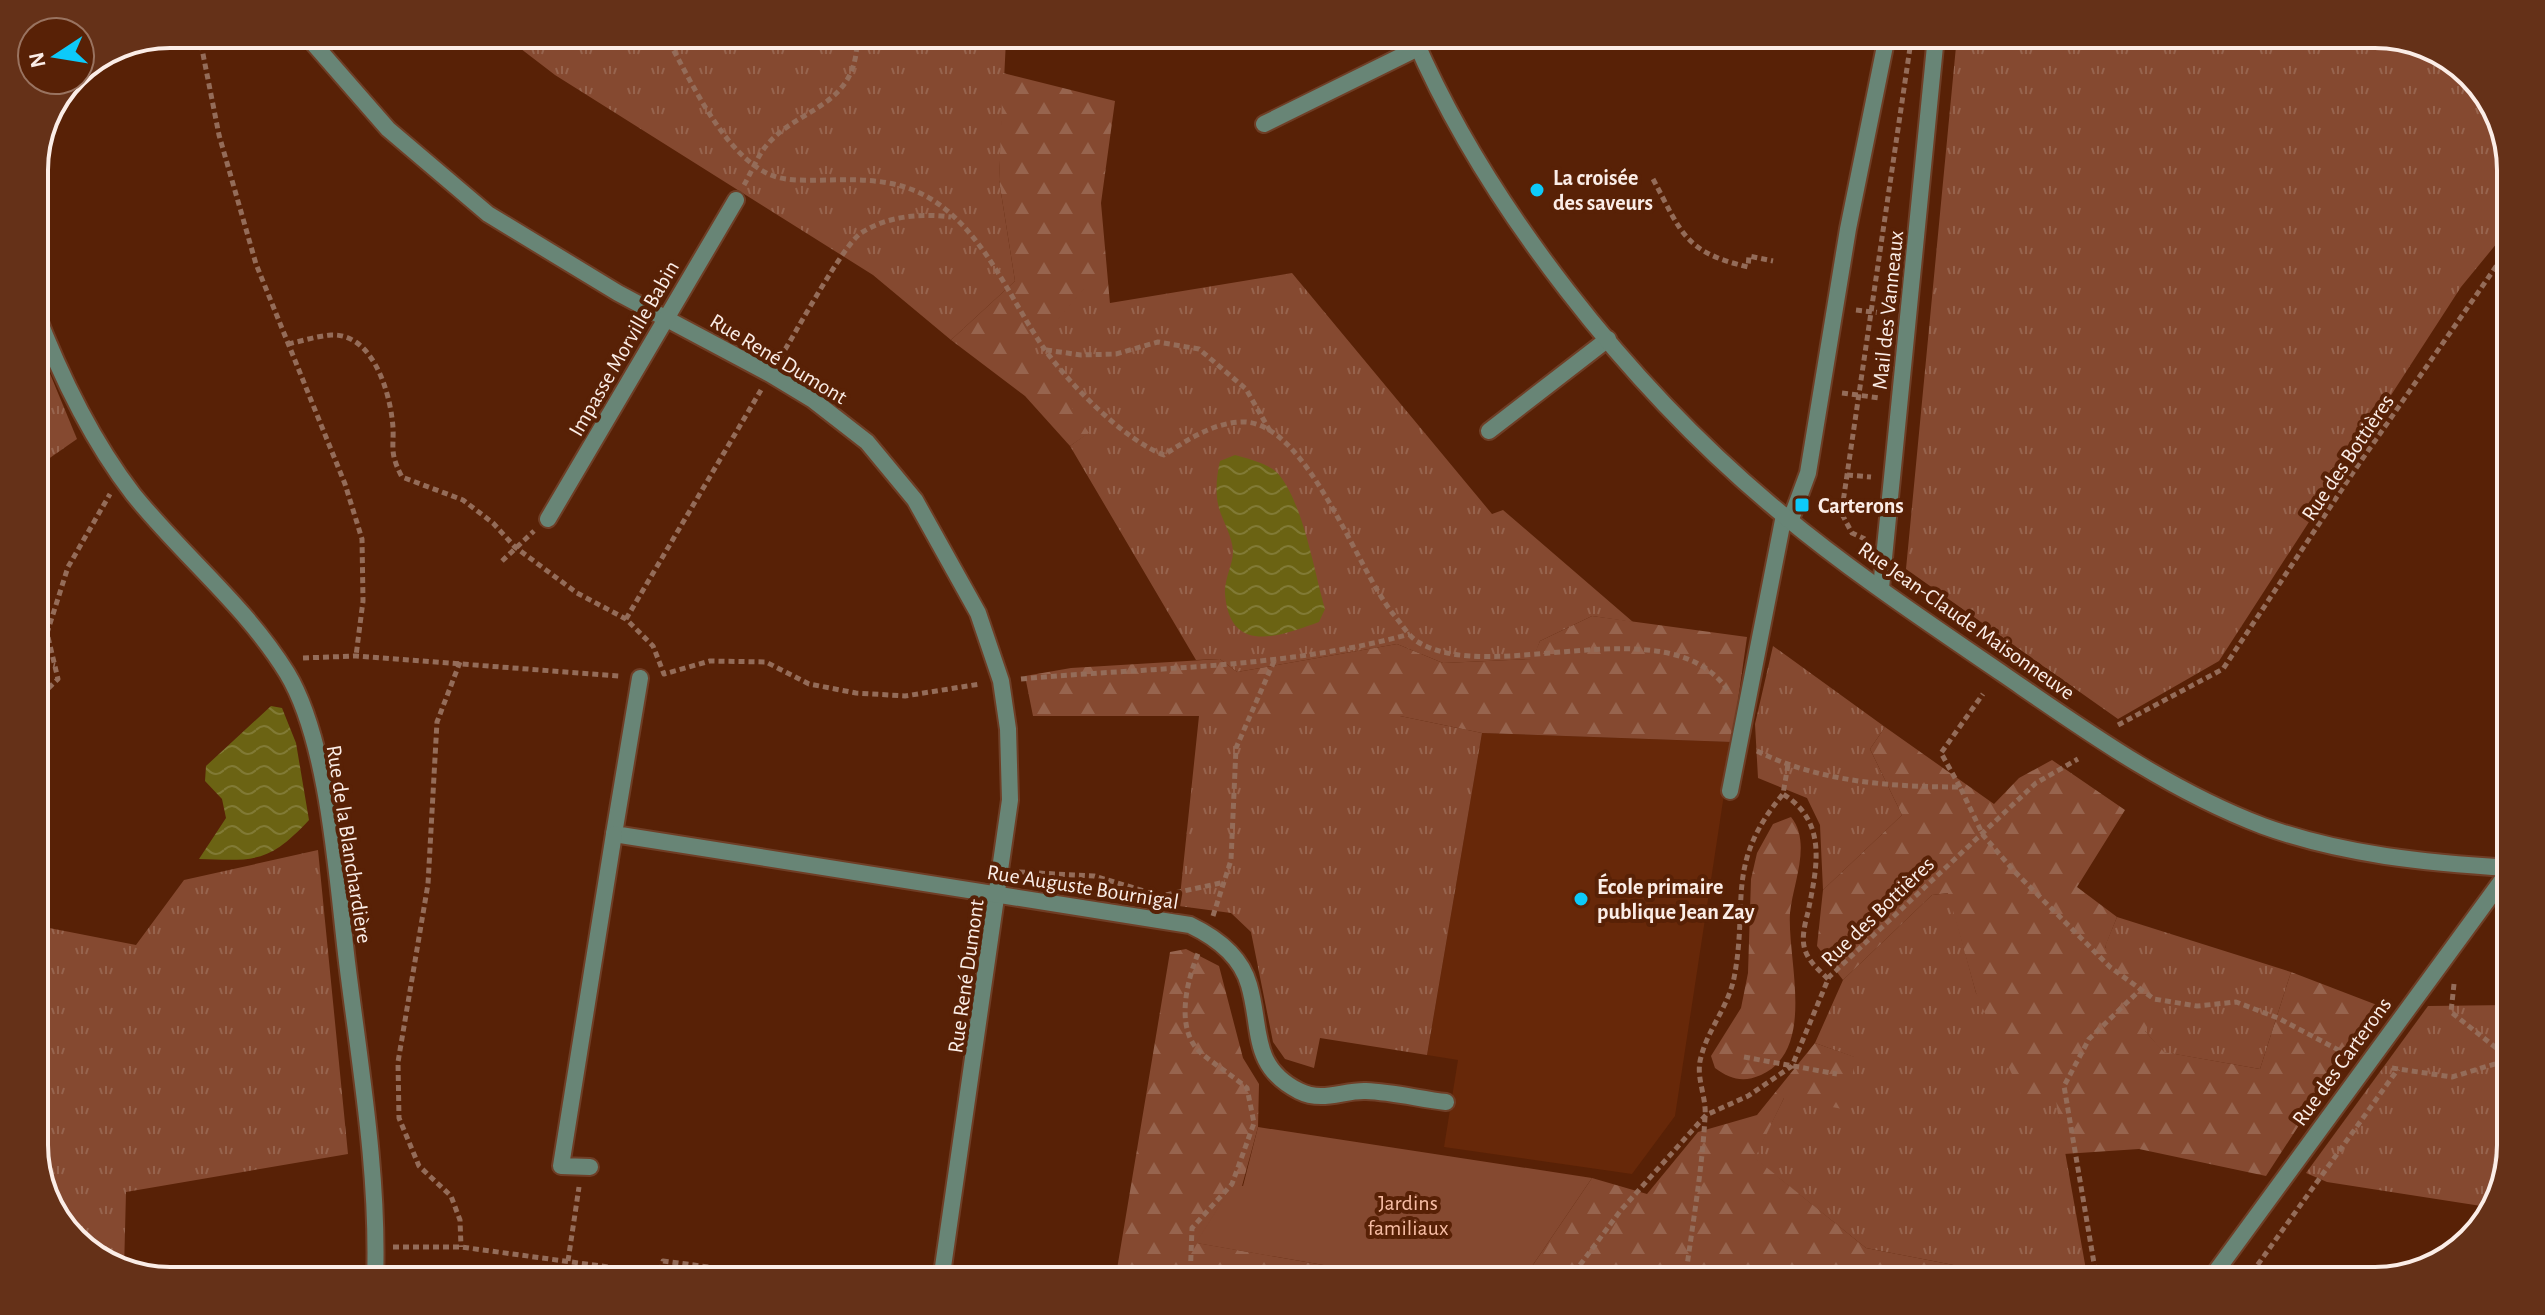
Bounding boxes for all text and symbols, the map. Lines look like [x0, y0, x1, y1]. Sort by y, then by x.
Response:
north arrow [16, 16, 96, 96]
text: N [25, 50, 50, 70]
place label: La croisée des saveurs [1553, 167, 1653, 214]
marker: La croisée des saveurs [1528, 181, 1546, 199]
street label: Mail des Vanneaux [1869, 229, 1907, 391]
street label: Impasse Morville Babin [565, 257, 683, 440]
street label: Rue René Dumont [706, 309, 851, 408]
street label: Rue des Bottières [2298, 390, 2398, 525]
place label: Carterons [1818, 495, 1904, 517]
marker: Carterons [1793, 496, 1811, 514]
street label: Rue Jean-Claude Maisonneuve [1854, 538, 2079, 704]
street label: Rue de la Blanchardière [322, 743, 376, 945]
street label: Rue des Bottières [1817, 853, 1938, 971]
street label: Rue Auguste Bournigal [985, 861, 1180, 913]
place label: École primaire publique Jean Zay [1597, 873, 1755, 924]
marker: École primaire publique Jean Zay [1572, 890, 1590, 908]
street label: Rue René Dumont [944, 898, 988, 1055]
street label: Rue des Carterons [2288, 993, 2396, 1130]
park label: Jardins familiaux [1367, 1192, 1449, 1239]

